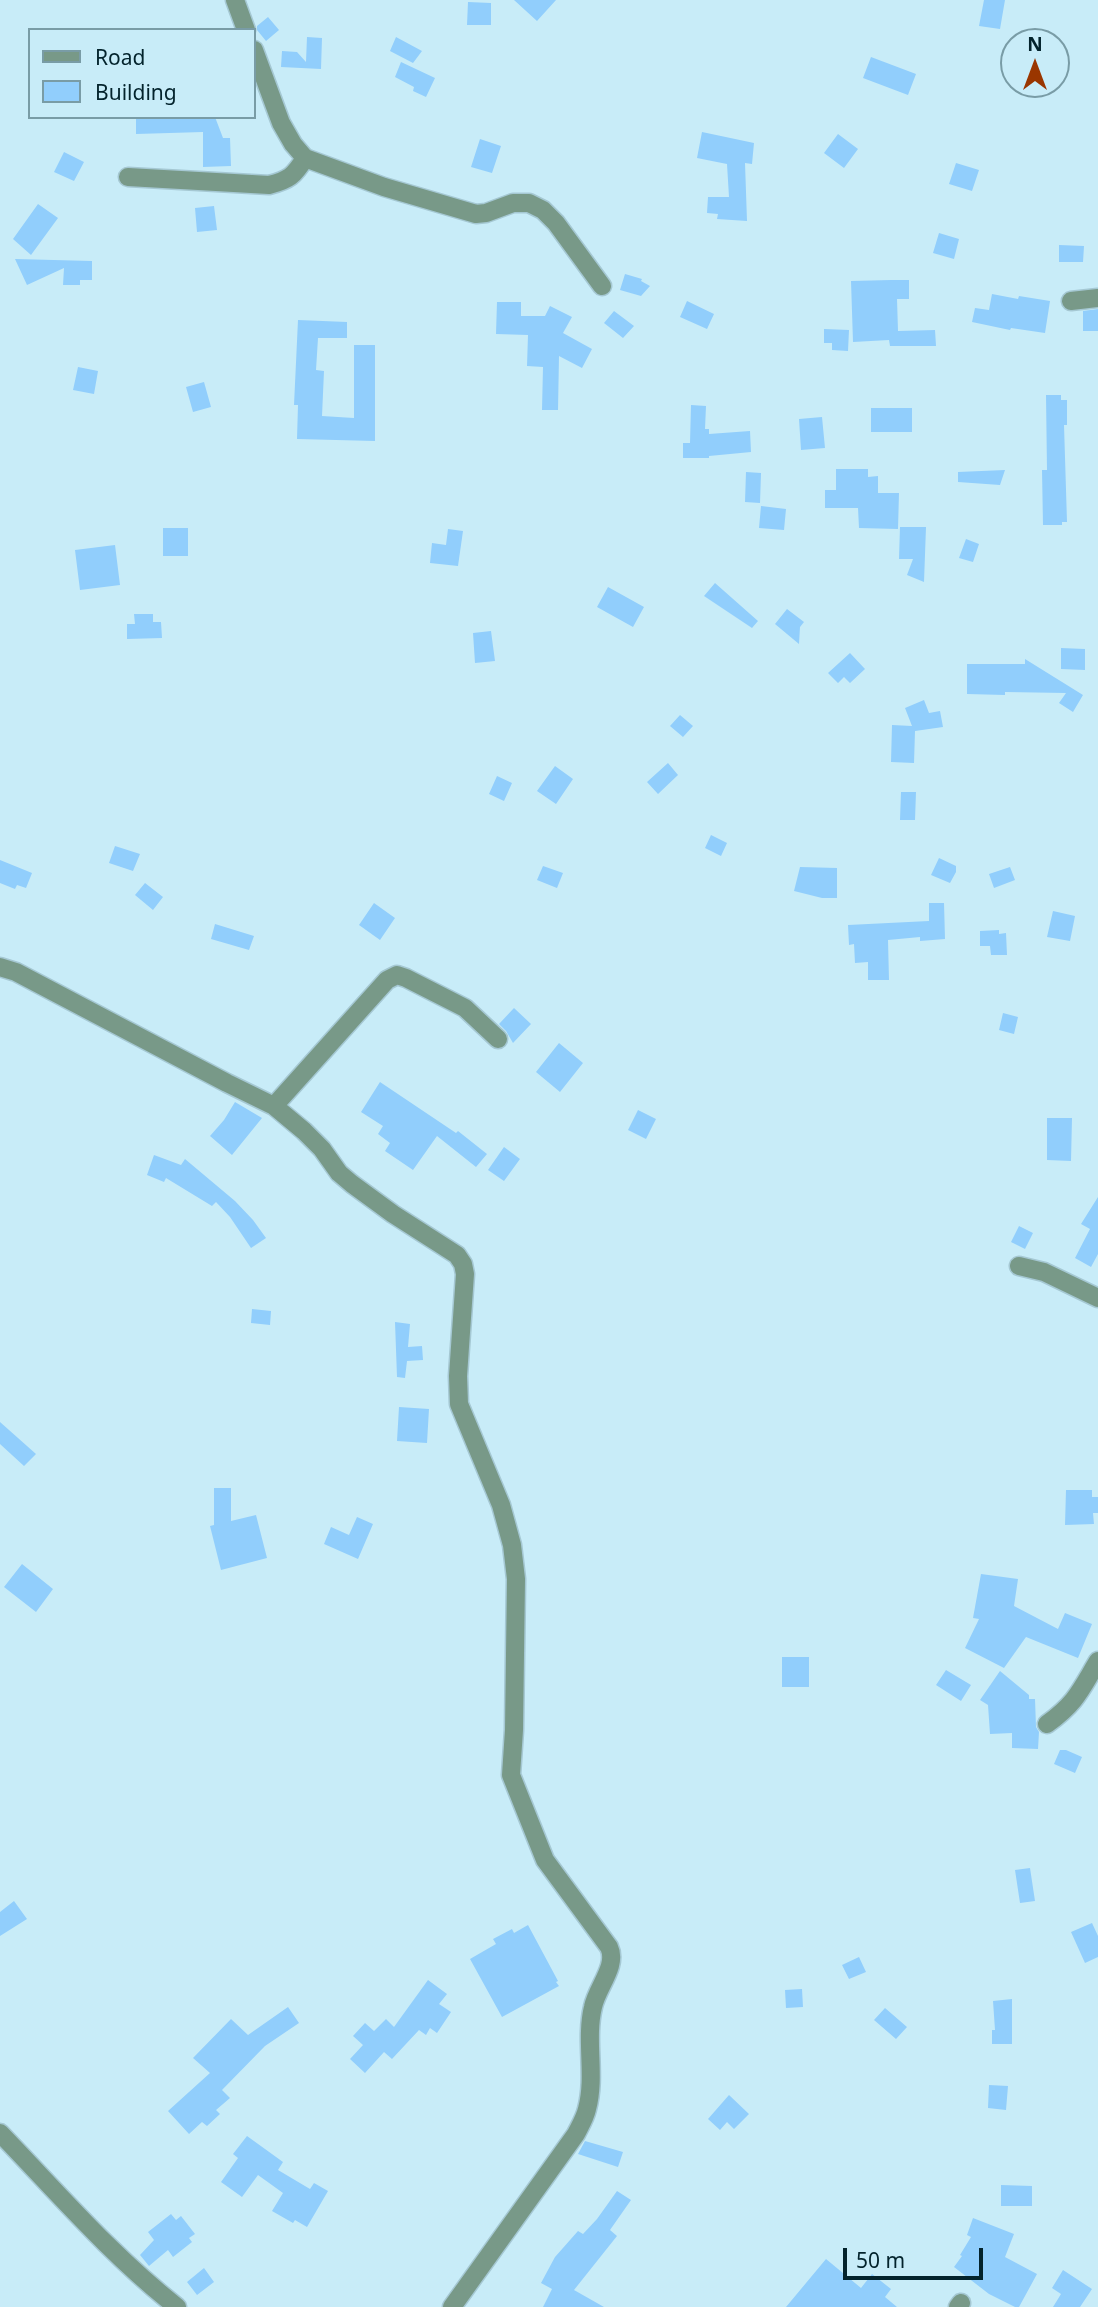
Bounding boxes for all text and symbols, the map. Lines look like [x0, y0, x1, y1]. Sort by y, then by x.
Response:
legend [28, 28, 256, 119]
north arrow [1000, 28, 1070, 98]
text: N [1027, 31, 1043, 57]
text: Road [95, 43, 145, 71]
text: Building [95, 78, 177, 106]
scale bar [846, 2234, 986, 2278]
text: 50 m [856, 2246, 905, 2274]

